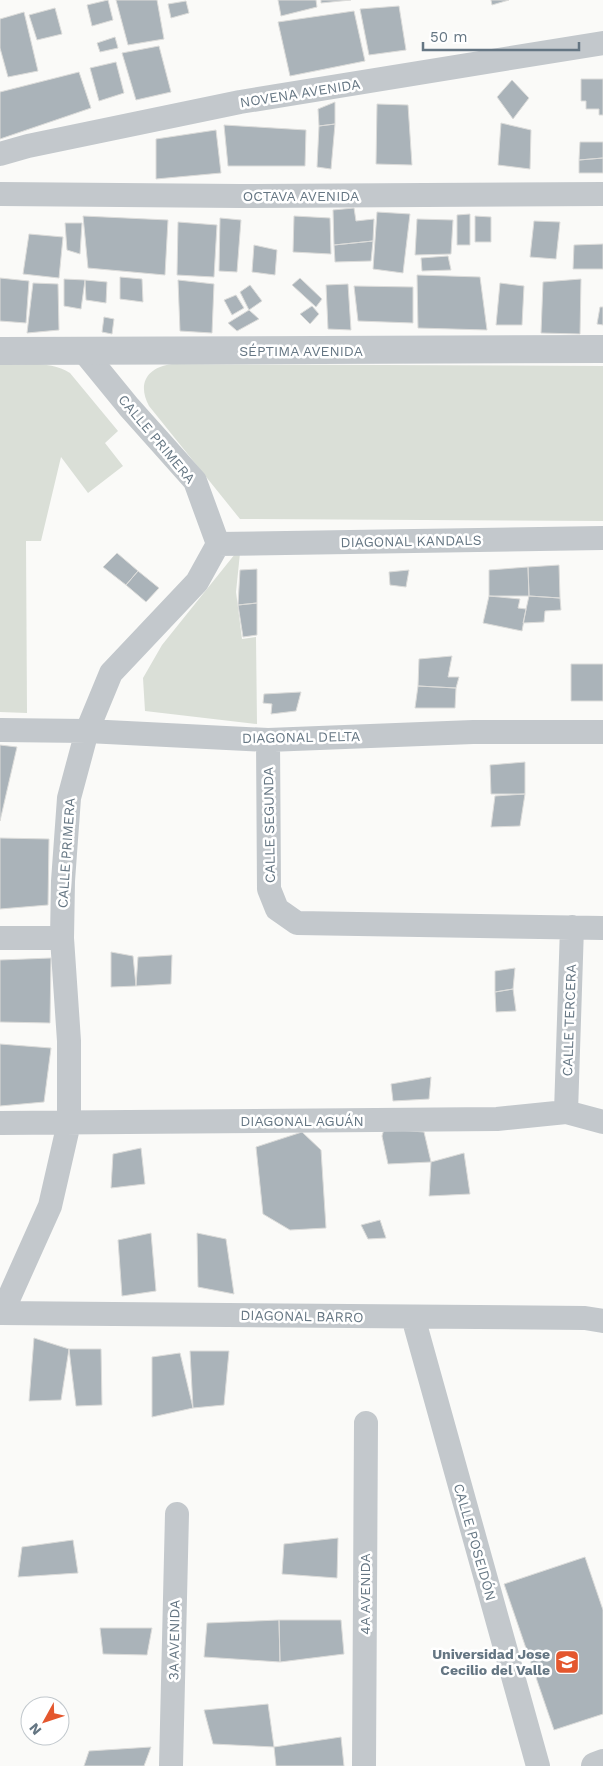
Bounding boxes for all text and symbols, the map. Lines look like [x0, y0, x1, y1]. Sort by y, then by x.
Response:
scale bar [423, 20, 579, 52]
text: 50 m [430, 28, 467, 46]
street label: NOVENA AVENIDA [239, 76, 361, 110]
street label: OCTAVA AVENIDA [243, 188, 359, 204]
street label: SÉPTIMA AVENIDA [239, 343, 363, 359]
street label: CALLE PRIMERA [115, 391, 199, 487]
street label: DIAGONAL KANDALS [340, 532, 482, 550]
street label: DIAGONAL DELTA [242, 728, 360, 746]
street label: CALLE SEGUNDA [260, 767, 278, 883]
street label: CALLE PRIMERA [54, 797, 78, 909]
street label: CALLE TERCERA [559, 963, 579, 1077]
street label: DIAGONAL AGUÁN [240, 1113, 364, 1129]
street label: DIAGONAL BARRO [240, 1307, 364, 1325]
street label: CALLE POSEIDÓN [451, 1482, 499, 1602]
street label: 4A AVENIDA [357, 1553, 373, 1635]
street label: 3A AVENIDA [165, 1599, 183, 1681]
place label: Universidad Jose Cecilio del Valle [432, 1646, 550, 1678]
school or university icon: Universidad Jose Cecilio del Valle [554, 1649, 580, 1675]
north arrow [20, 1696, 70, 1746]
text: N [26, 1720, 45, 1738]

